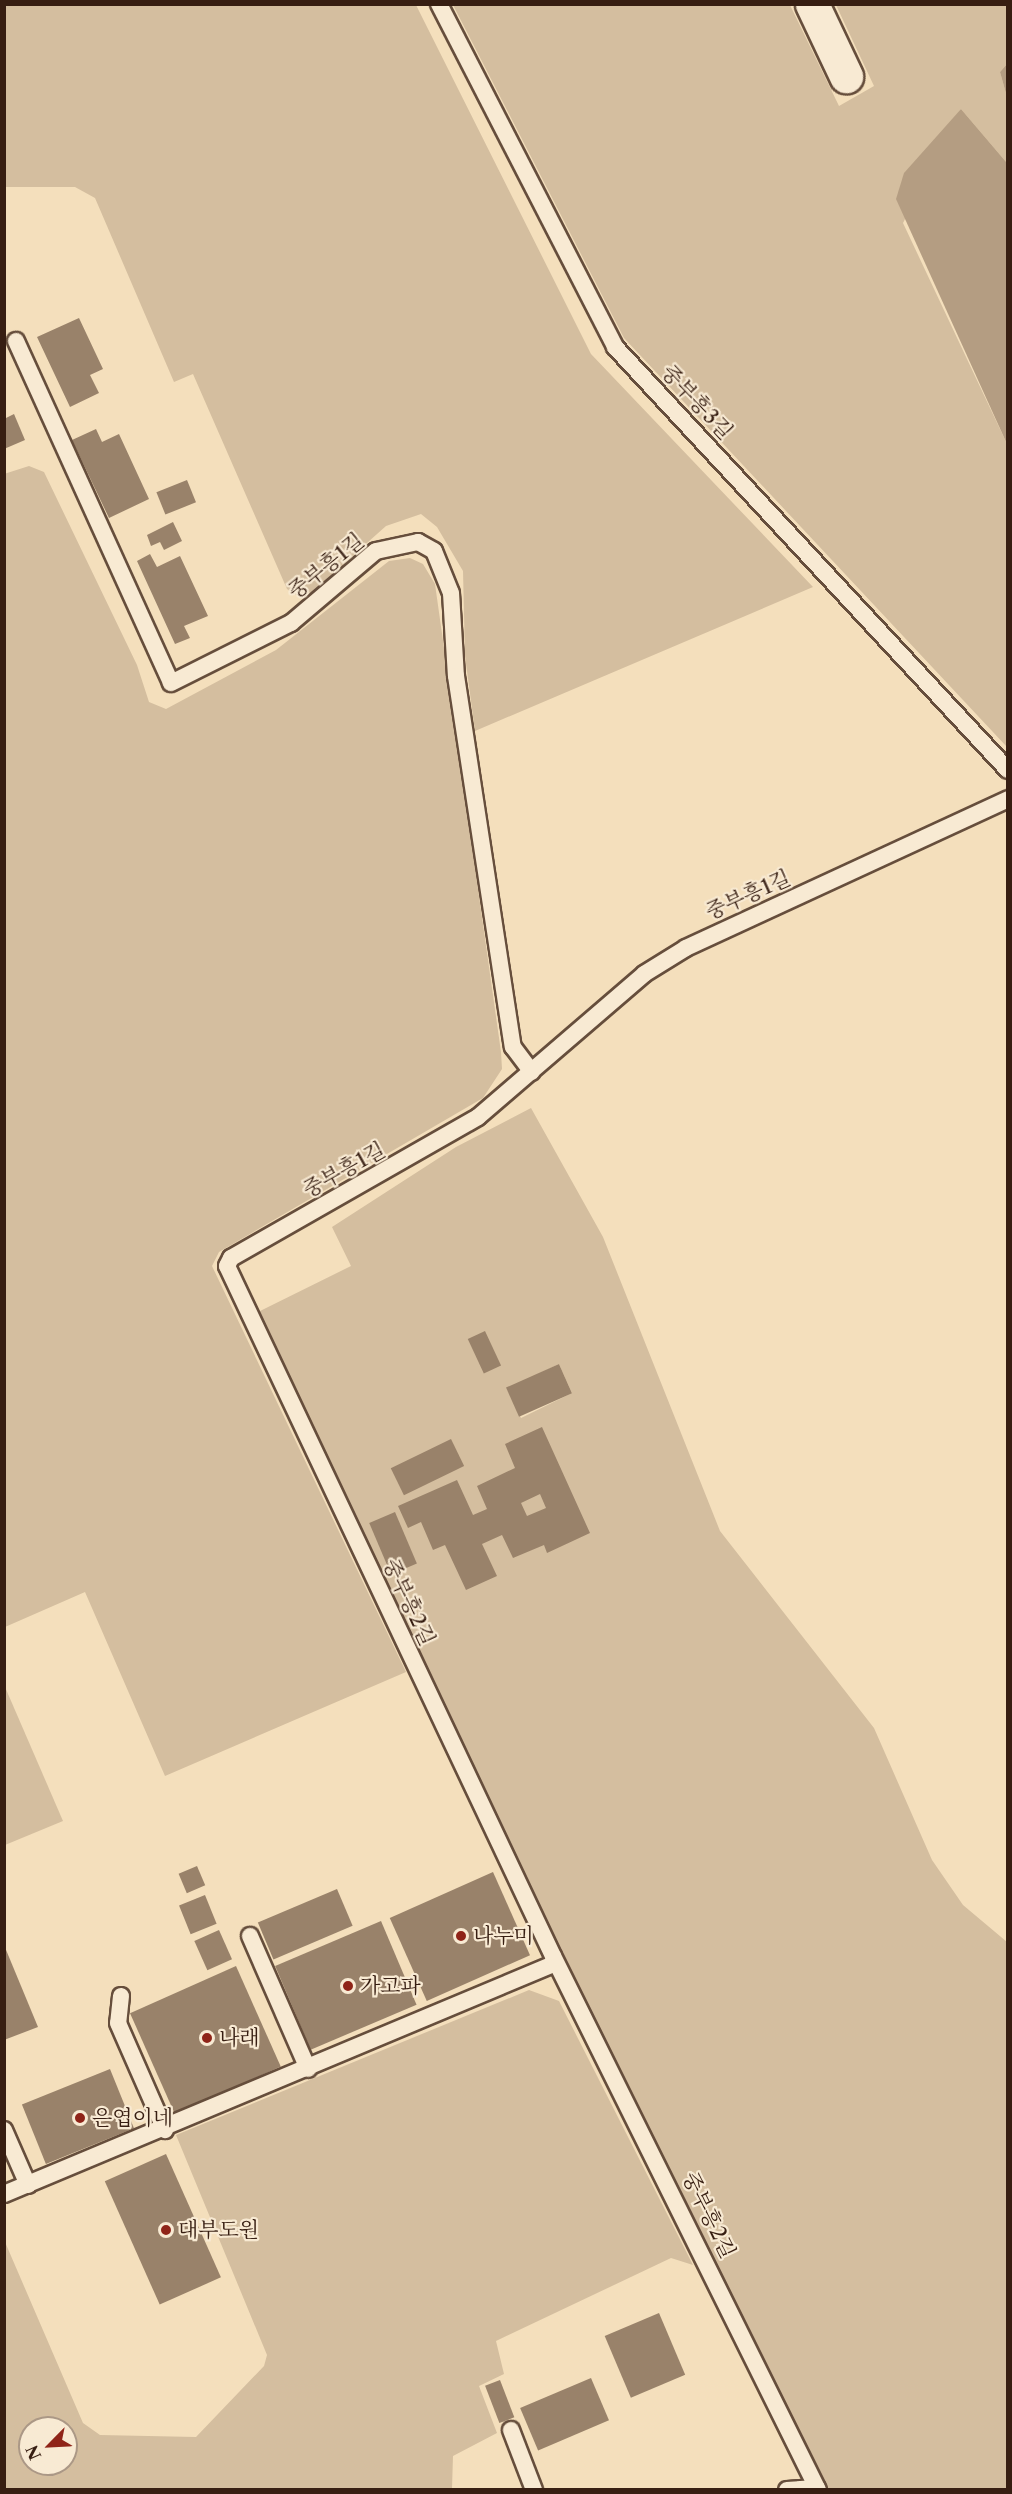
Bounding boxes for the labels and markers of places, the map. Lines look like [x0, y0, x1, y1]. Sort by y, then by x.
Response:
place label: 나누미 [473, 1923, 534, 1949]
marker: 나누미 [454, 1929, 468, 1943]
place label: 가고파 [360, 1973, 421, 1999]
marker: 가고파 [341, 1979, 355, 1993]
place label: 나래 [219, 2025, 260, 2051]
marker: 나래 [200, 2031, 214, 2045]
place label: 은엽이네 [92, 2105, 173, 2131]
marker: 은엽이네 [73, 2111, 87, 2125]
place label: 대부도원 [178, 2217, 259, 2243]
marker: 대부도원 [159, 2223, 173, 2237]

